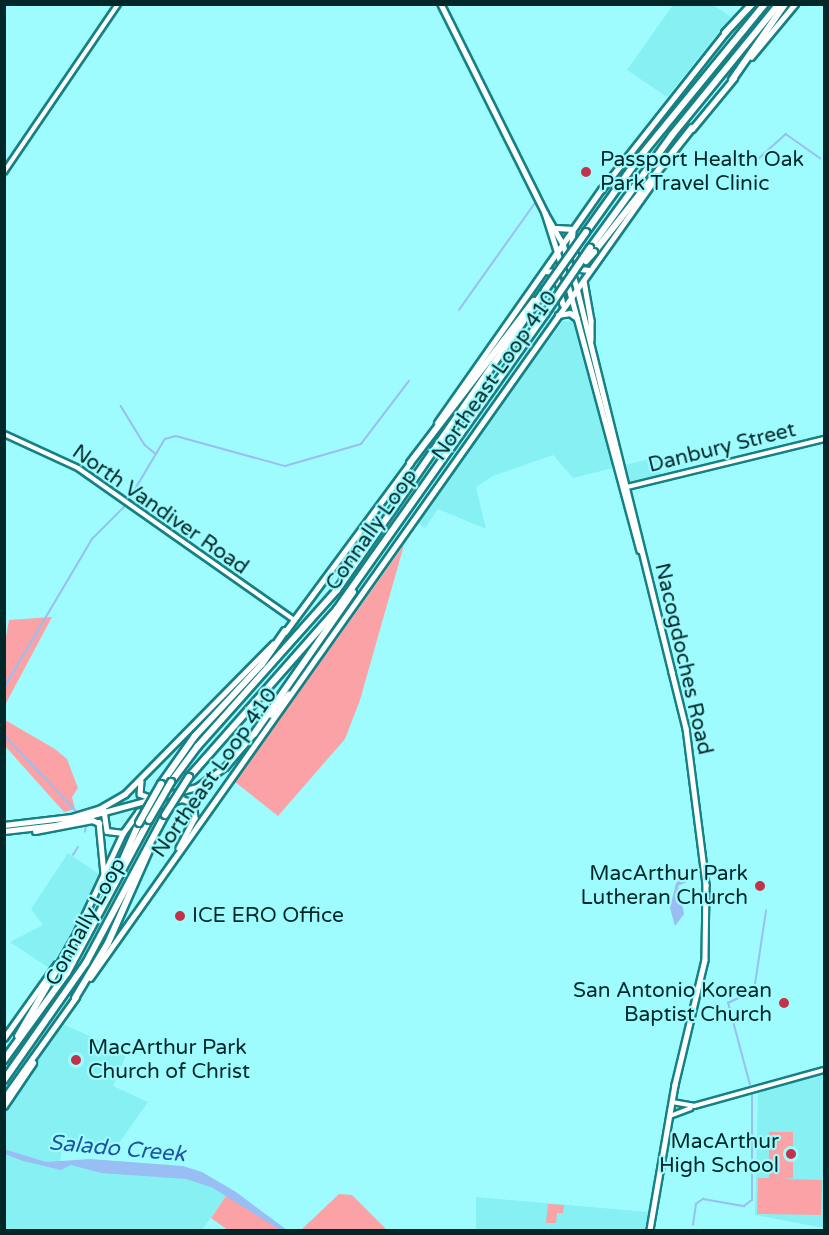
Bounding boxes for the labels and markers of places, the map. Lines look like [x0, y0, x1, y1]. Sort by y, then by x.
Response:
place label: Passport Health Oak Park Travel Clinic [600, 147, 804, 197]
marker: Passport Health Oak Park Travel Clinic [577, 163, 595, 181]
place label: MacArthur Park Lutheran Church [581, 861, 748, 911]
marker: MacArthur Park Lutheran Church [753, 879, 767, 893]
place label: ICE ERO Office [192, 903, 344, 929]
marker: ICE ERO Office [173, 909, 187, 923]
place label: San Antonio Korean Baptist Church [573, 978, 772, 1028]
marker: San Antonio Korean Baptist Church [777, 996, 791, 1010]
place label: MacArthur Park Church of Christ [88, 1035, 250, 1085]
marker: MacArthur Park Church of Christ [69, 1053, 83, 1067]
place label: MacArthur High School [659, 1129, 779, 1179]
marker: MacArthur High School [784, 1147, 798, 1161]

